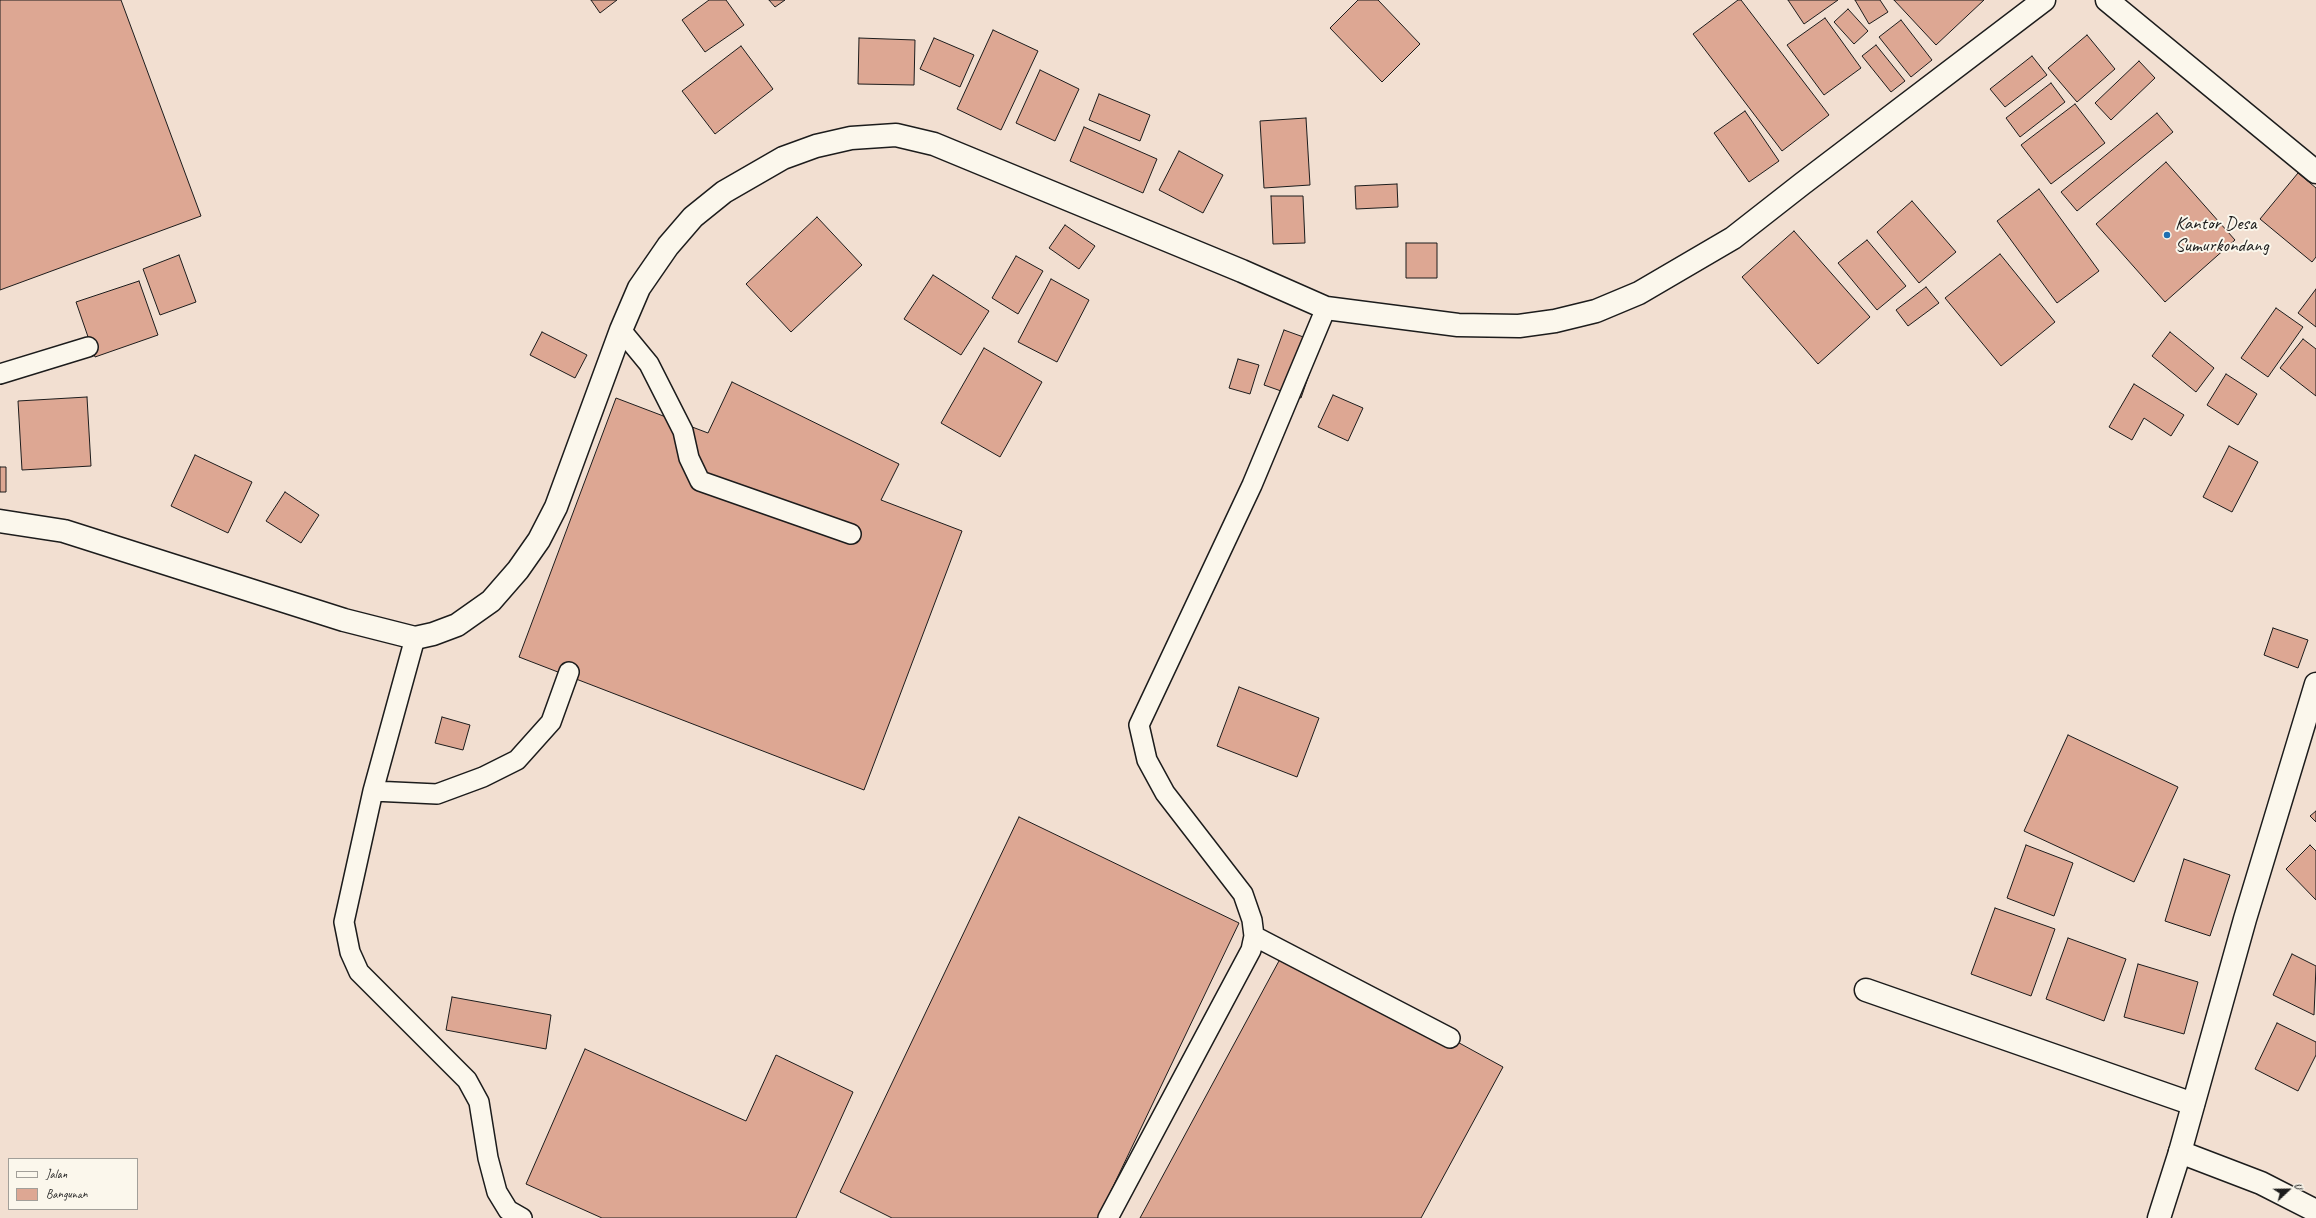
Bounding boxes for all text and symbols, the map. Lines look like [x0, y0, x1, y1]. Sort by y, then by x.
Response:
place label: Kantor Desa Sumurkondang [2175, 213, 2269, 257]
marker: Kantor Desa Sumurkondang [2162, 230, 2172, 240]
legend [8, 1158, 138, 1210]
text: Jalan [46, 1166, 67, 1182]
north arrow [2268, 1170, 2308, 1210]
text: U [2292, 1180, 2307, 1191]
text: Bangunan [46, 1186, 87, 1202]

